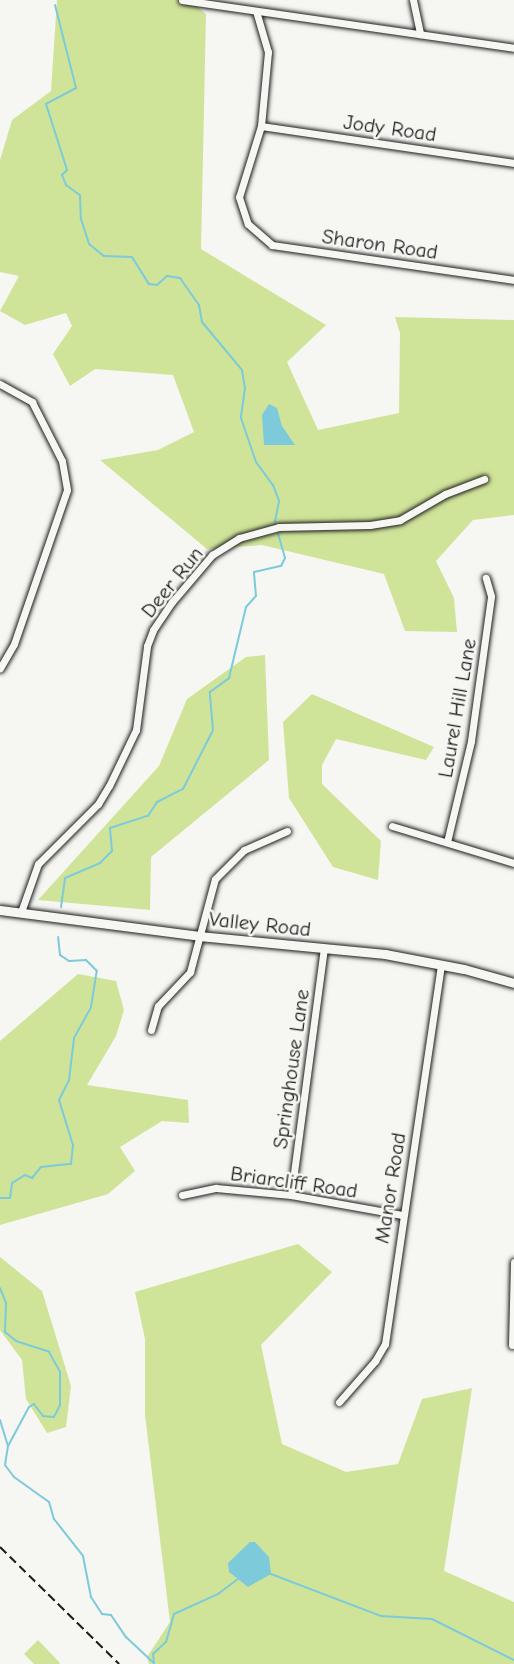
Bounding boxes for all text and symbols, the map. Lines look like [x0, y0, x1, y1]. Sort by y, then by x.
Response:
street label: Jody Road [342, 109, 438, 147]
street label: Sharon Road [320, 223, 440, 265]
street label: Deer Run [136, 541, 208, 623]
street label: Laurel Hill Lane [432, 636, 482, 780]
street label: Valley Road [208, 906, 312, 942]
street label: Springhouse Lane [267, 988, 315, 1150]
street label: Manor Road [369, 1131, 411, 1245]
street label: Briarcliff Road [229, 1161, 359, 1203]

